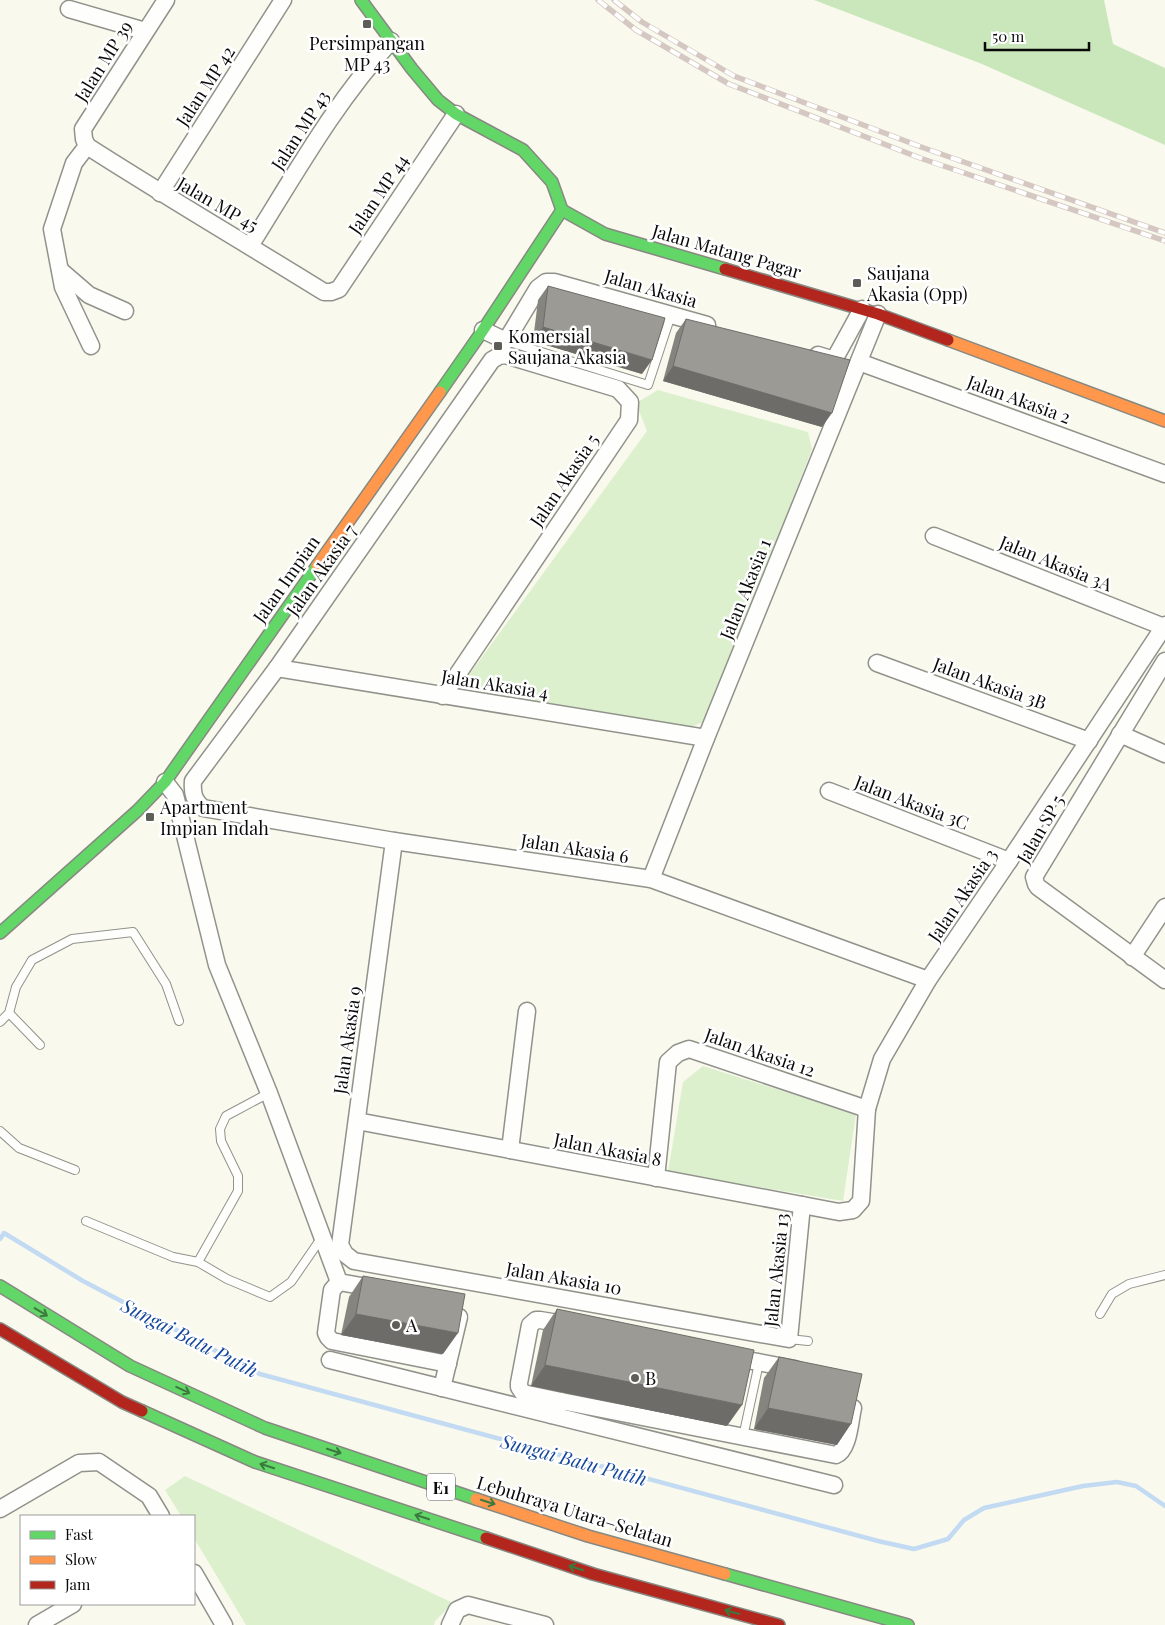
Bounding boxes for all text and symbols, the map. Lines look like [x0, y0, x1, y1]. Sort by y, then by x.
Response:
street label: Jalan MP 39 [68, 16, 137, 107]
marker: Persimpangan MP 43 [361, 18, 373, 30]
scale bar [985, 20, 1089, 52]
text: 50 m [992, 26, 1025, 46]
place label: Persimpangan MP 43 [309, 31, 425, 76]
street label: Jalan MP 42 [170, 41, 240, 132]
street label: Jalan MP 43 [265, 86, 335, 175]
street label: Jalan MP 44 [342, 149, 414, 239]
street label: Jalan MP 45 [172, 171, 263, 237]
street label: Jalan Matang Pagar [649, 218, 804, 284]
place label: Saujana Akasia (Opp) [866, 261, 967, 306]
street label: Jalan Akasia [601, 263, 700, 313]
marker: Saujana Akasia (Opp) [851, 277, 863, 289]
place label: Komersial Saujana Akasia [508, 324, 627, 369]
marker: Komersial Saujana Akasia [492, 340, 504, 352]
street label: Jalan Akasia 2 [963, 369, 1074, 429]
street label: Jalan Akasia 5 [524, 429, 604, 532]
street label: Jalan Akasia 7 [280, 519, 362, 622]
street label: Jalan Akasia 3A [995, 529, 1116, 597]
street label: Jalan Impian [247, 530, 325, 628]
street label: Jalan Akasia 1 [714, 535, 776, 644]
street label: Jalan Akasia 3B [929, 651, 1050, 715]
street label: Jalan Akasia 4 [439, 664, 550, 704]
street label: Jalan Akasia 3C [851, 769, 972, 835]
street label: Jalan SP 5 [1010, 790, 1069, 869]
place label: Apartment Impian Indah [159, 795, 269, 840]
marker: Apartment Impian Indah [144, 811, 156, 823]
street label: Jalan Akasia 6 [518, 827, 631, 868]
street label: Jalan Akasia 3 [921, 844, 1002, 947]
street label: Jalan Akasia 9 [327, 984, 366, 1097]
street label: Jalan Akasia 12 [701, 1022, 818, 1082]
street label: Jalan Akasia 8 [551, 1127, 664, 1171]
street label: Jalan Akasia 13 [758, 1212, 794, 1329]
street label: Jalan Akasia 10 [503, 1256, 624, 1300]
water label: Sungai Batu Putih [116, 1291, 263, 1383]
one-way arrow [34, 1307, 48, 1317]
place label: A [405, 1313, 418, 1337]
marker: A [390, 1319, 402, 1331]
place label: B [645, 1366, 656, 1390]
marker: B [629, 1372, 641, 1384]
one-way arrow [175, 1386, 190, 1395]
water label: Sungai Batu Putih [497, 1427, 650, 1491]
one-way arrow [326, 1447, 341, 1456]
one-way arrow [260, 1461, 276, 1471]
street label: Lebuhraya Utara–Selatan [474, 1470, 676, 1552]
road number: E1 [427, 1474, 455, 1500]
one-way arrow [480, 1498, 496, 1508]
one-way arrow [414, 1512, 430, 1522]
legend [20, 1515, 195, 1605]
text: Fast [65, 1524, 94, 1544]
text: Slow [65, 1549, 97, 1569]
one-way arrow [569, 1563, 584, 1572]
text: Jam [64, 1574, 91, 1594]
one-way arrow [725, 1607, 741, 1616]

